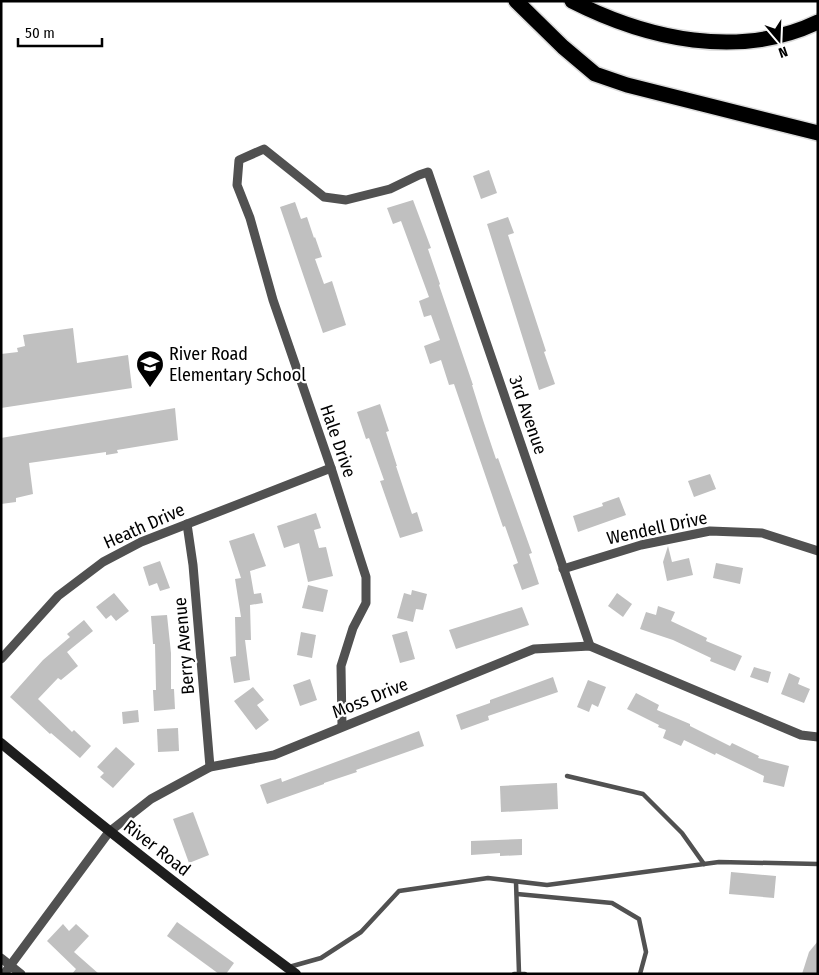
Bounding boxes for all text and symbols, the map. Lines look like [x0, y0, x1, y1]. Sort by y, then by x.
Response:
scale bar [18, 15, 101, 47]
north arrow [754, 15, 804, 65]
text: 50 m [25, 24, 55, 42]
text: N [776, 42, 790, 61]
place label: River Road Elementary School [169, 343, 306, 386]
school or university icon: River Road Elementary School [135, 349, 165, 388]
street label: 3rd Avenue [504, 373, 552, 457]
street label: Hale Drive [315, 402, 361, 480]
street label: Heath Drive [100, 498, 188, 554]
street label: Wendell Drive [605, 507, 709, 549]
street label: Berry Avenue [169, 596, 199, 696]
street label: Moss Drive [329, 673, 411, 723]
street label: River Road [119, 815, 195, 881]

